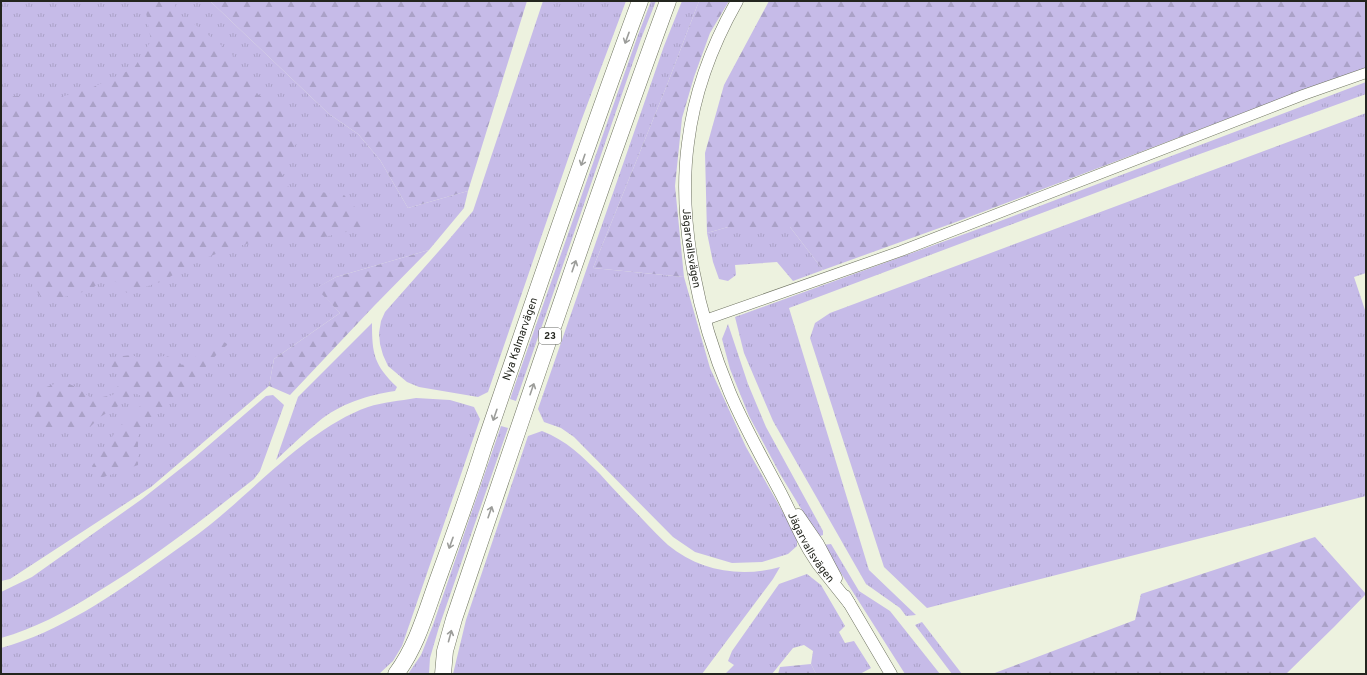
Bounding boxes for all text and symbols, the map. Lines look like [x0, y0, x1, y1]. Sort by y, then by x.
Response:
one-way arrow [622, 31, 630, 43]
one-way arrow [578, 153, 586, 165]
street label: Jägarvallsvägen [679, 208, 704, 289]
one-way arrow [571, 260, 578, 273]
street label: Nya Kalmarvägen [500, 296, 541, 382]
road number: 23 [539, 328, 561, 344]
one-way arrow [529, 383, 536, 396]
one-way arrow [491, 409, 498, 422]
one-way arrow [487, 507, 495, 519]
street label: Jägarvallsvägen [784, 510, 837, 586]
one-way arrow [447, 536, 455, 548]
one-way arrow [446, 629, 454, 642]

